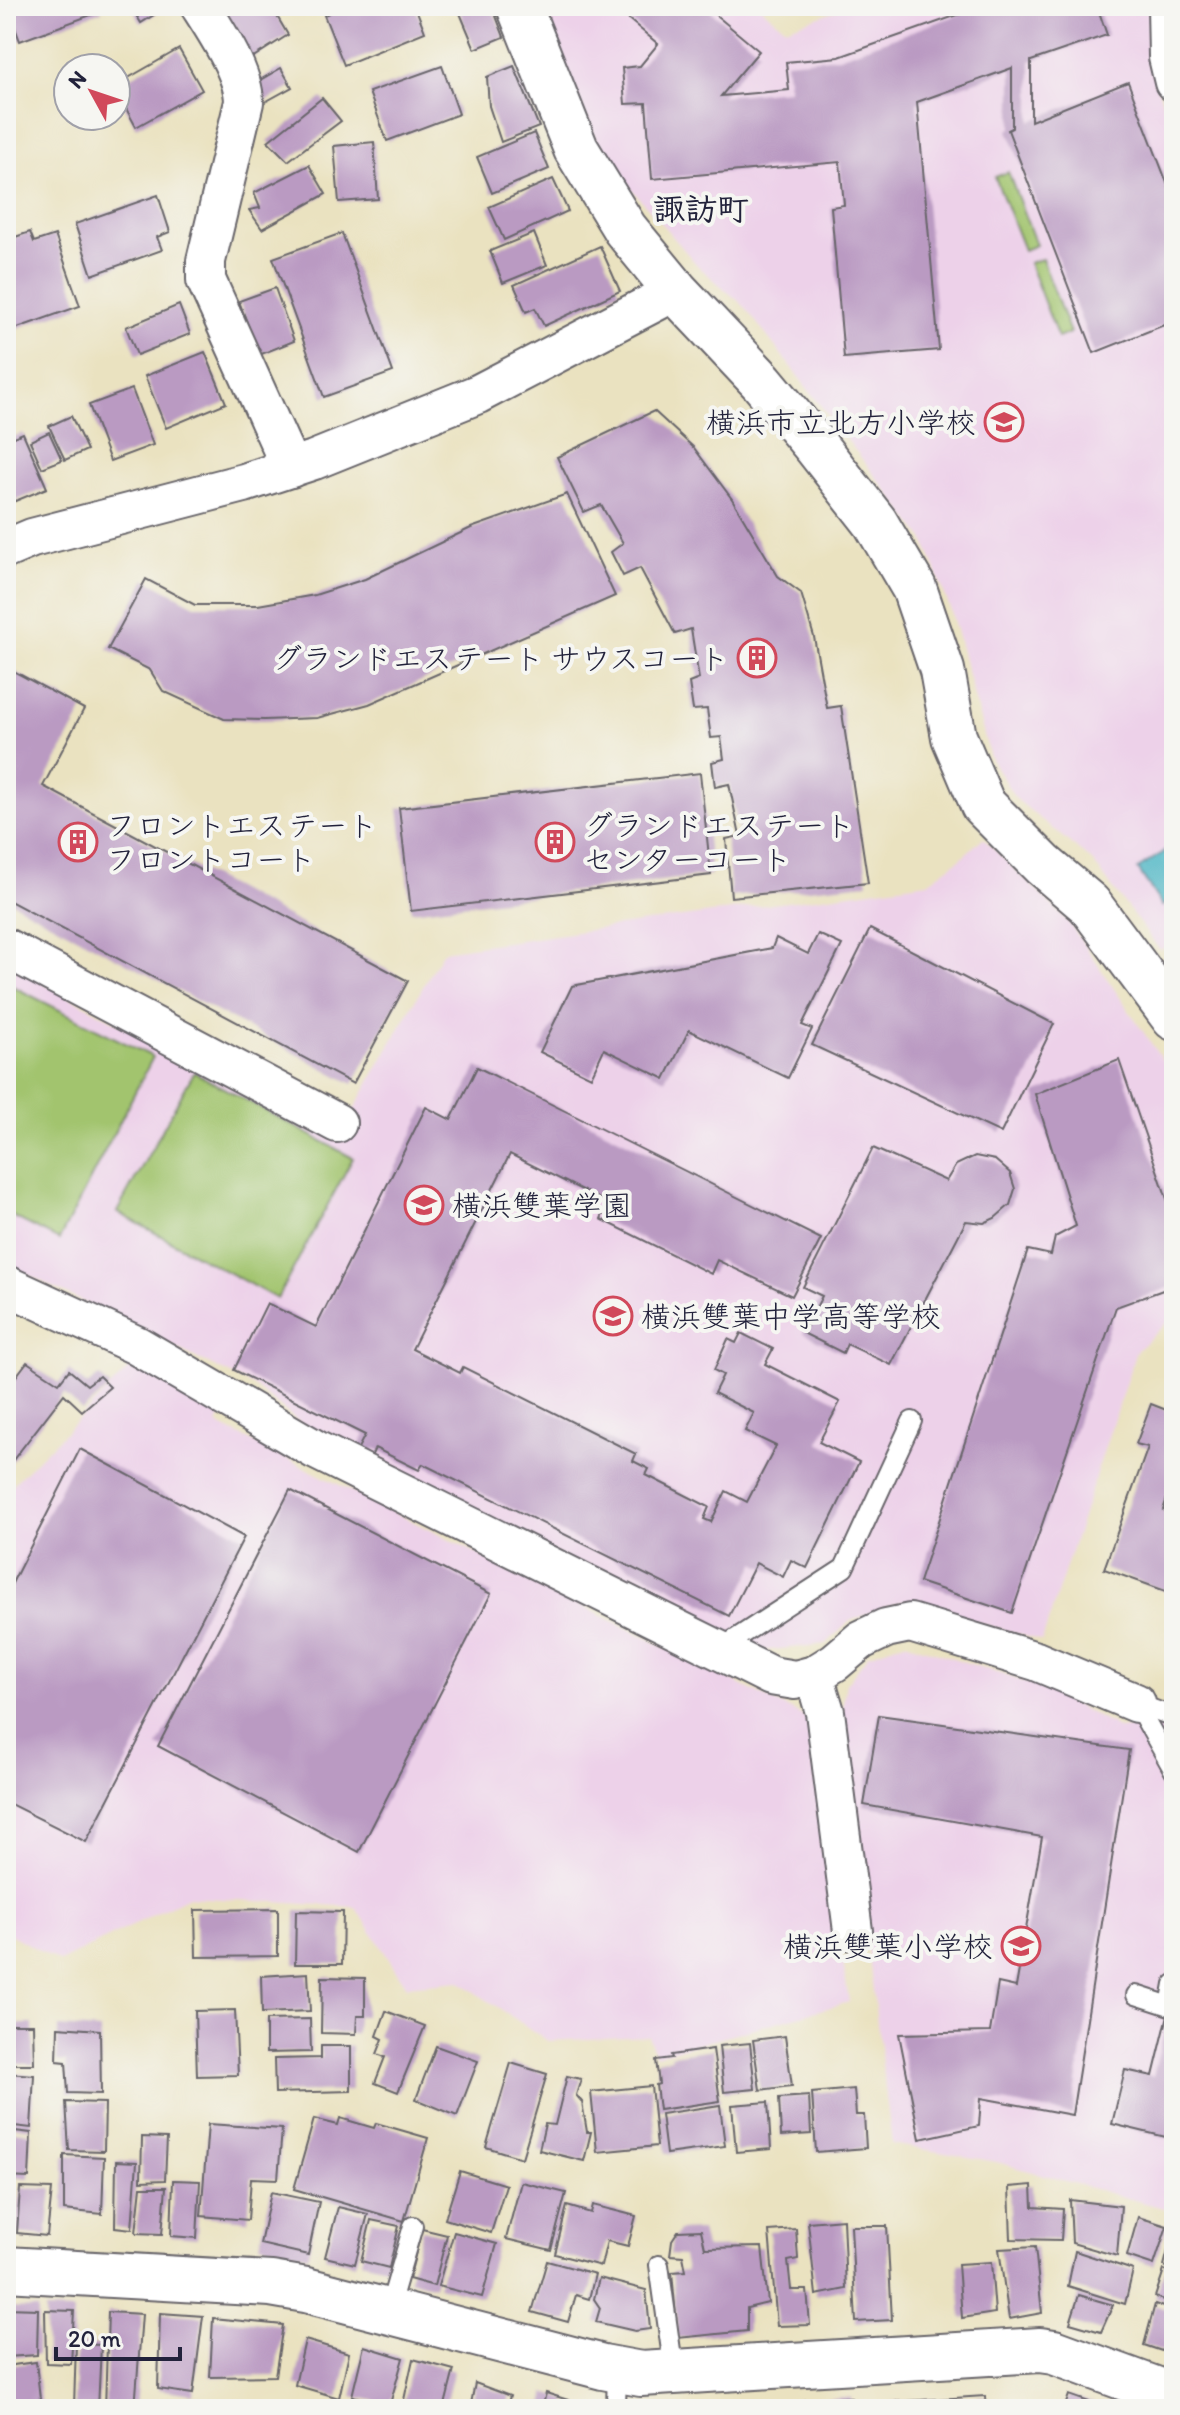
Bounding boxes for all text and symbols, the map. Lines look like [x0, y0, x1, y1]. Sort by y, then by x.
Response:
north arrow [52, 52, 132, 132]
text: N [62, 65, 92, 94]
district label: 諏訪町 [653, 190, 749, 228]
school or university icon: 横浜市立北方小学校 [983, 401, 1025, 443]
place label: 横浜市立北方小学校 [706, 404, 976, 441]
building icon: グランドエステート サウスコート [736, 637, 778, 679]
place label: グランドエステート サウスコート [272, 640, 729, 677]
place label: フロントエステート フロントコート [106, 807, 378, 878]
place label: グランドエステート センターコート [583, 807, 855, 878]
building icon: フロントエステート フロントコート [57, 821, 99, 863]
building icon: グランドエステート センターコート [534, 821, 576, 863]
school or university icon: 横浜雙葉学園 [403, 1184, 445, 1226]
place label: 横浜雙葉学園 [452, 1187, 632, 1224]
school or university icon: 横浜雙葉中学高等学校 [592, 1295, 634, 1337]
place label: 横浜雙葉中学高等学校 [641, 1298, 941, 1335]
school or university icon: 横浜雙葉小学校 [1000, 1925, 1042, 1967]
place label: 横浜雙葉小学校 [783, 1928, 993, 1965]
scale bar [56, 2311, 180, 2361]
text: 20 m [68, 2324, 121, 2353]

